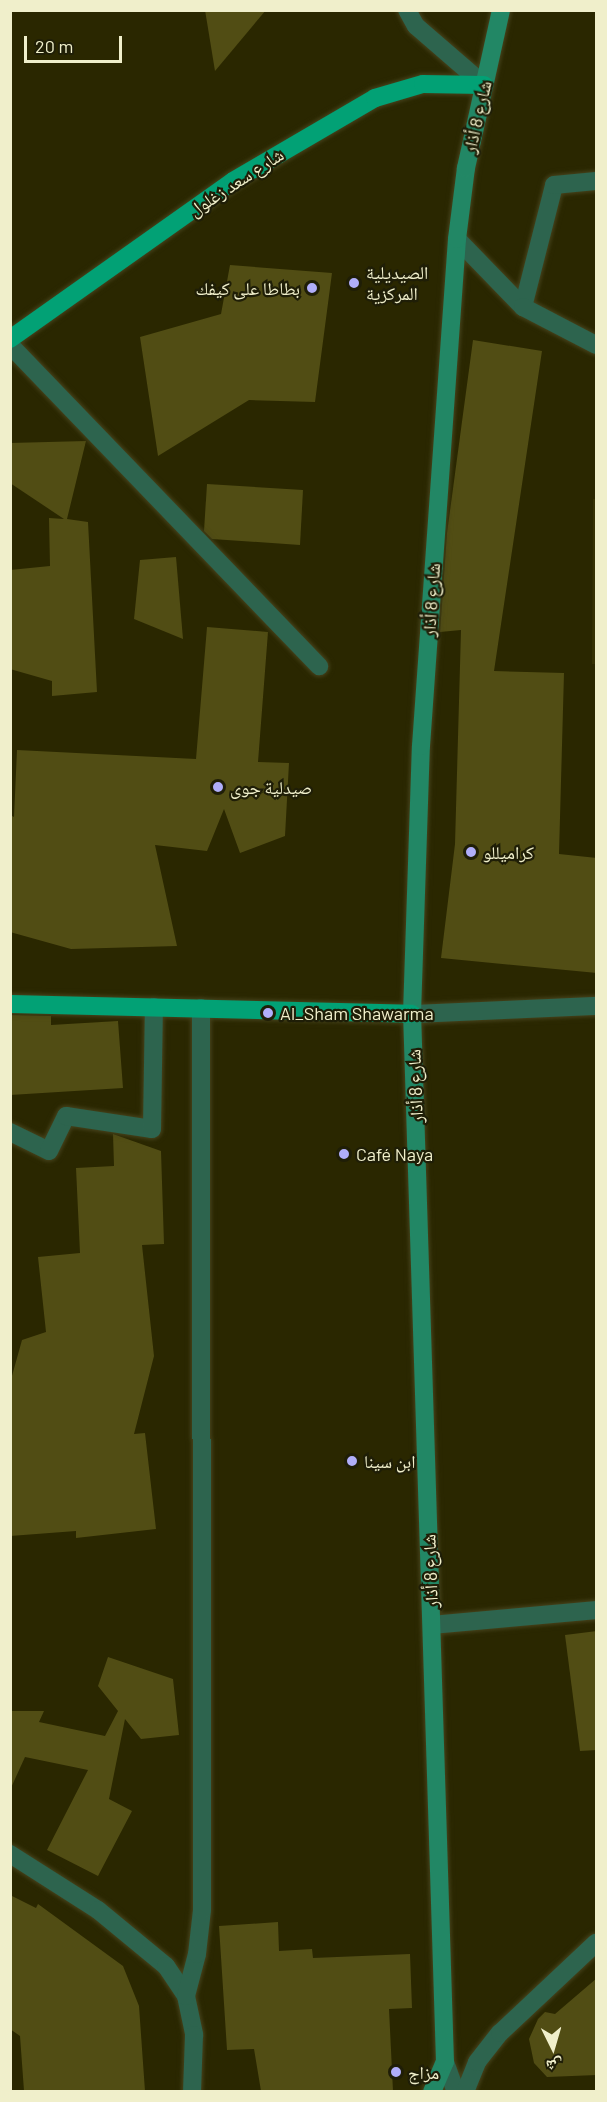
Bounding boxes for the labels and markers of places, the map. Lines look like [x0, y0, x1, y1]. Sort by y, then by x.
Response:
place label: الصيديلية المركزية [366, 262, 428, 304]
marker: الصيديلية المركزية [347, 276, 361, 290]
place label: بطاطا على كيفك [196, 277, 300, 299]
marker: بطاطا على كيفك [305, 281, 319, 295]
place label: صيدلية جوى [230, 776, 312, 798]
marker: صيدلية جوى [211, 780, 225, 794]
place label: كراميللو [483, 841, 534, 863]
marker: كراميللو [464, 845, 478, 859]
place label: Al_Sham Shawarma [280, 1002, 434, 1024]
marker: Al_Sham Shawarma [261, 1006, 275, 1020]
place label: Café Naya [356, 1143, 433, 1165]
marker: Café Naya [337, 1147, 351, 1161]
place label: ابن سينا [364, 1450, 415, 1472]
marker: ابن سينا [345, 1454, 359, 1468]
place label: مزاج [408, 2061, 439, 2083]
marker: مزاج [389, 2065, 403, 2079]

